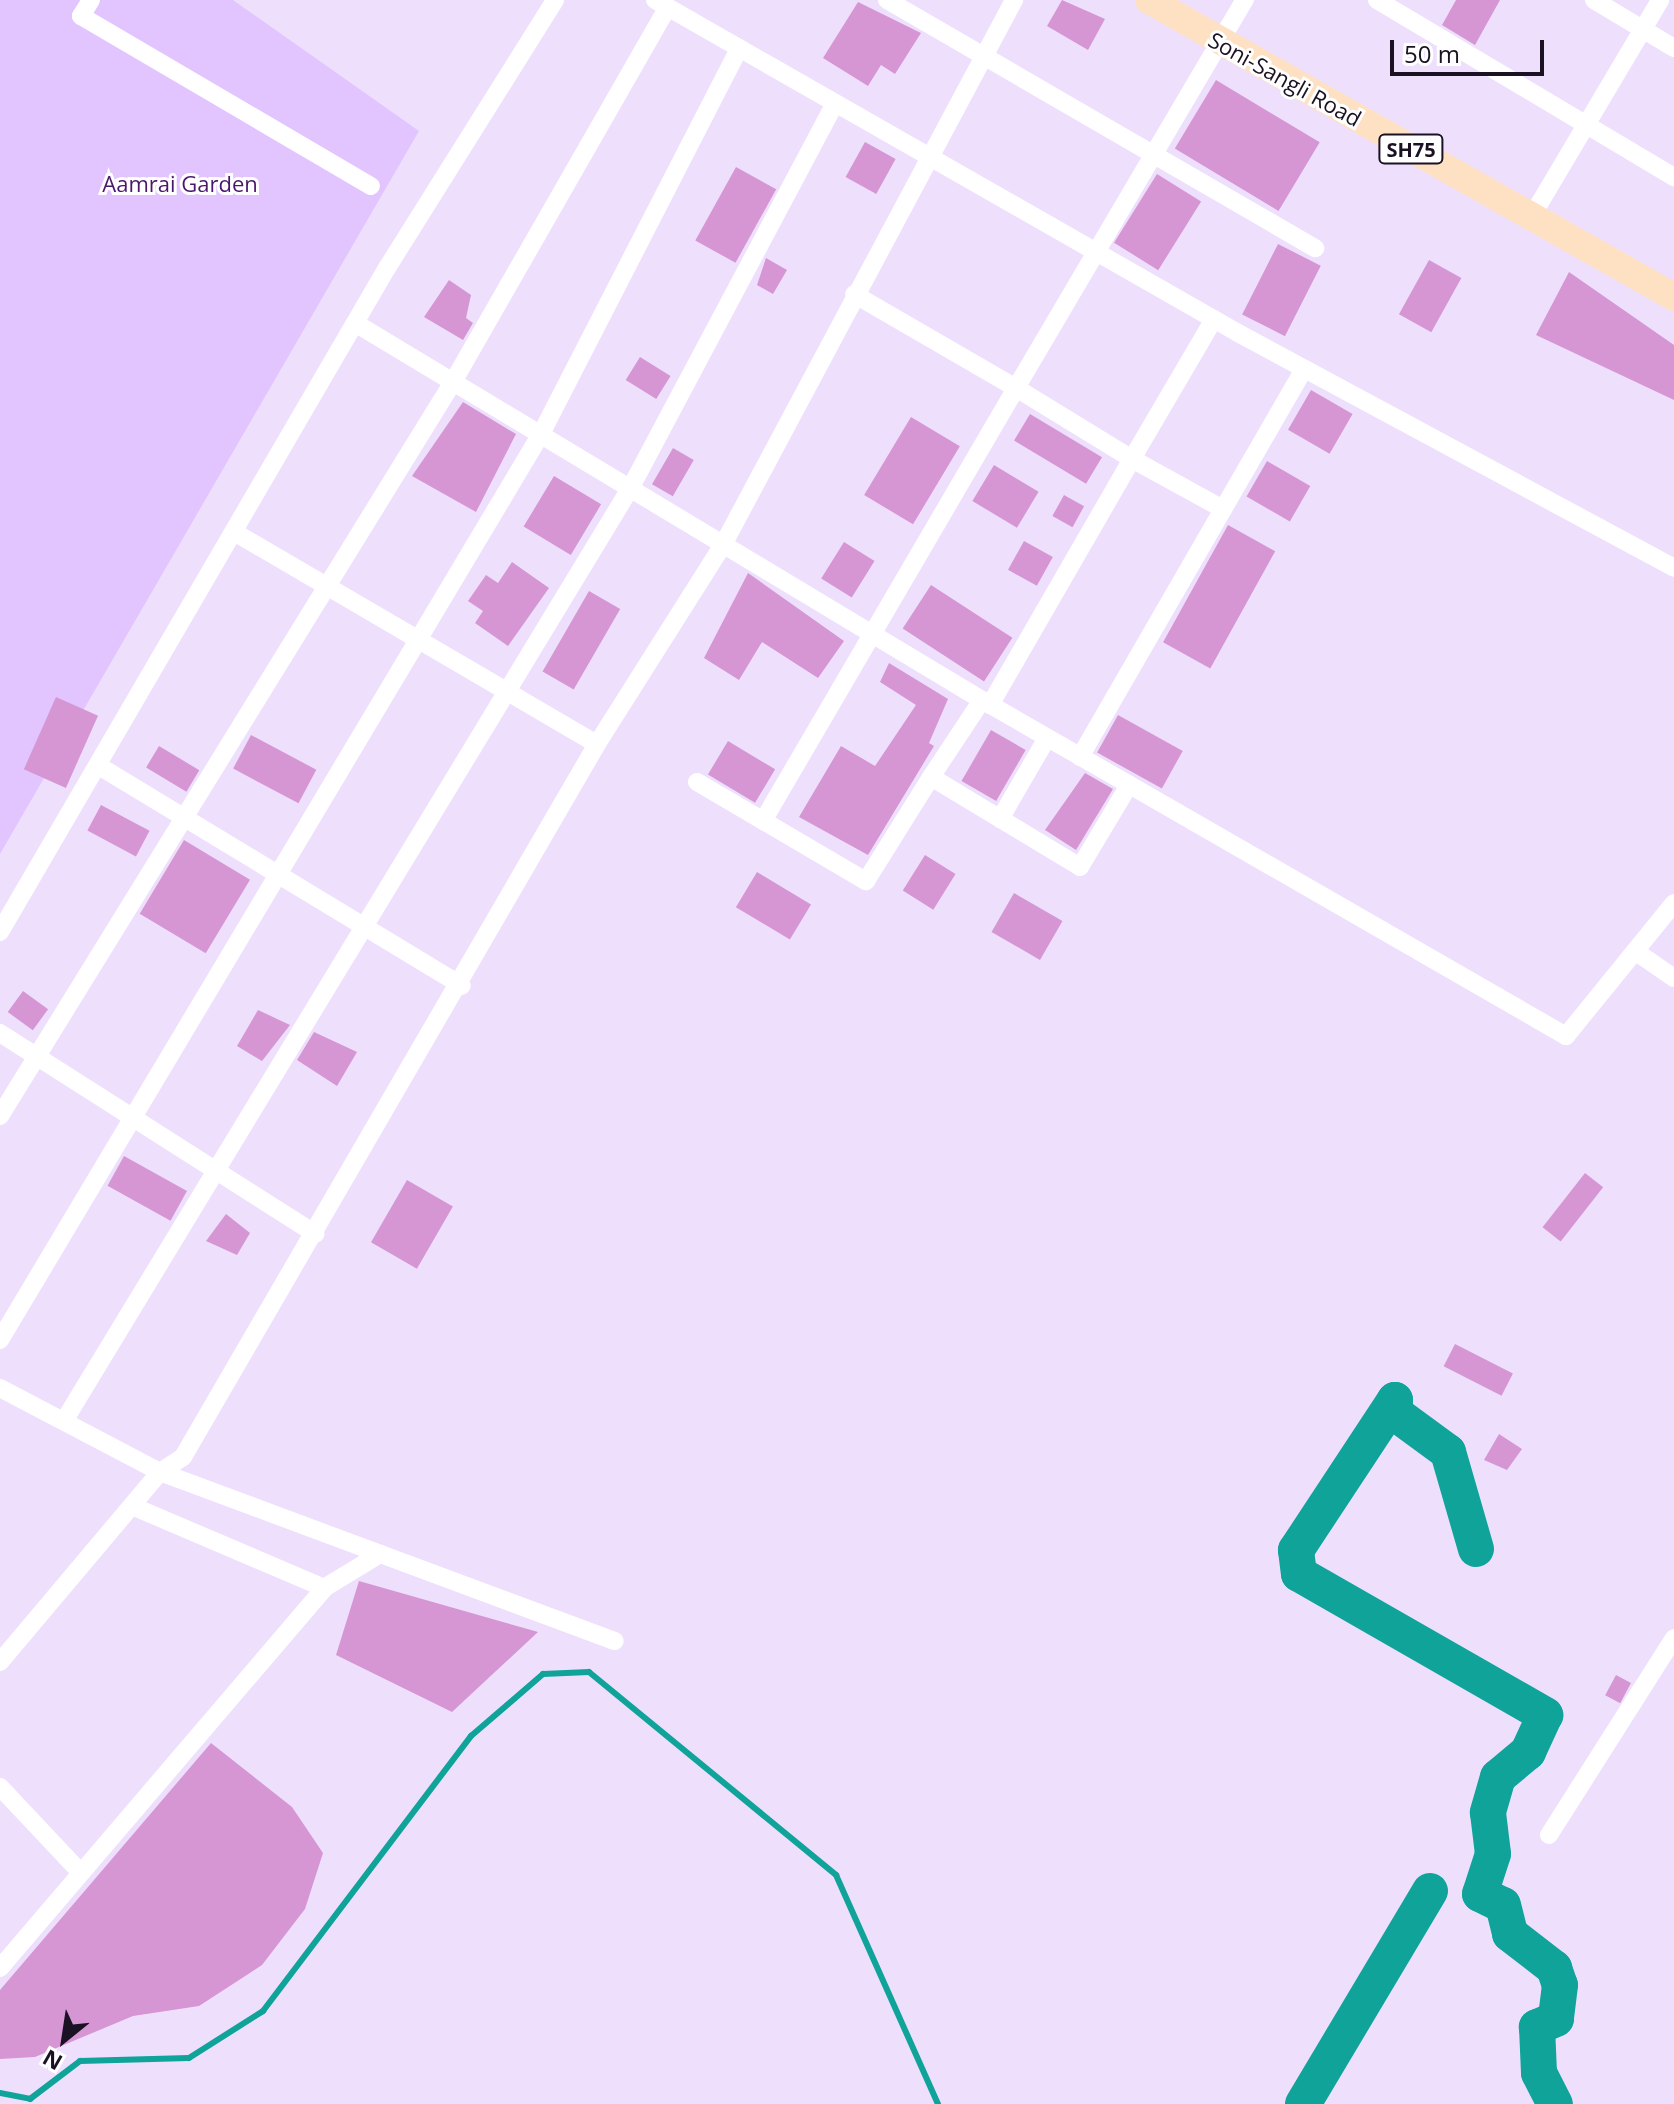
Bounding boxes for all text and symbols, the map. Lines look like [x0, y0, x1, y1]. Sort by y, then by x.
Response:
scale bar [1394, 24, 1548, 74]
street label: Soni-Sangli Road [1204, 26, 1366, 132]
text: 50 m [1404, 37, 1460, 70]
road number: SH75 [1377, 133, 1445, 165]
park label: Aamrai Garden [102, 171, 258, 197]
north arrow [24, 2000, 104, 2080]
text: N [37, 2043, 67, 2078]

